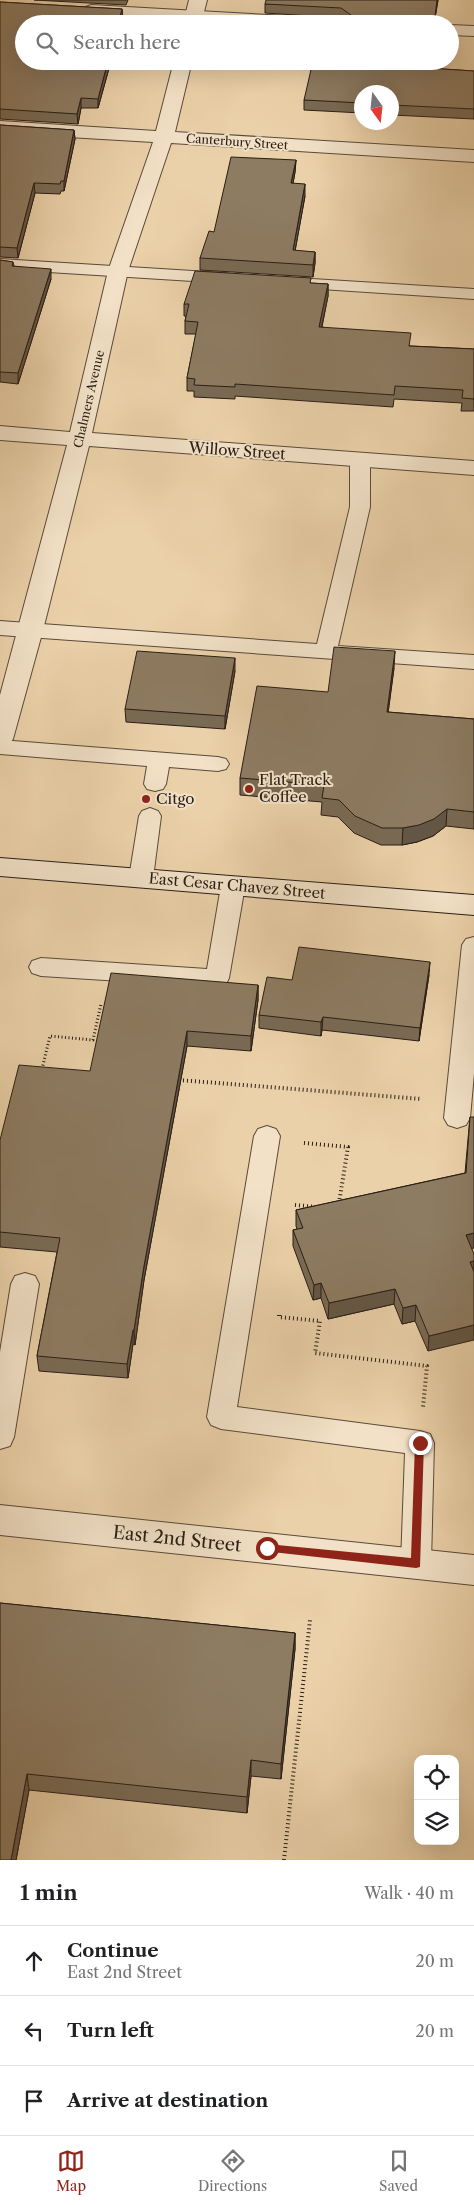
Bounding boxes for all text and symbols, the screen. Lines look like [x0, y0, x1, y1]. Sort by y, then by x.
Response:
search box [15, 15, 459, 70]
icon: search [33, 29, 61, 57]
text: Search here [73, 31, 181, 54]
north arrow [354, 85, 399, 130]
street label: Canterbury Street [185, 130, 289, 153]
street label: Chalmers Avenue [70, 348, 107, 449]
street label: Willow Street [187, 438, 287, 463]
place label: Flat Track Coffee [259, 770, 332, 806]
marker: Flat Track Coffee [243, 783, 255, 795]
place label: Citgo [156, 789, 194, 808]
marker: Citgo [140, 793, 152, 805]
street label: East Cesar Chavez Street [148, 868, 327, 903]
route end [409, 1432, 432, 1455]
street label: East 2nd Street [112, 1521, 243, 1557]
route start [256, 1537, 279, 1560]
map controls [414, 1755, 459, 1845]
button: locate [414, 1755, 459, 1800]
button: layers [414, 1800, 459, 1845]
text: 1 min [20, 1880, 78, 1905]
text: Walk · 40 m [364, 1883, 454, 1903]
text: Continue [67, 1939, 159, 1962]
icon: ahead [20, 1947, 48, 1975]
text: 20 m [415, 1951, 454, 1971]
text: East 2nd Street [67, 1962, 182, 1982]
icon: left [20, 2017, 48, 2045]
text: Turn left [67, 2019, 154, 2042]
text: 20 m [415, 2021, 454, 2041]
icon: arrive [20, 2087, 48, 2115]
text: Arrive at destination [67, 2089, 268, 2112]
tab: Map [56, 2147, 86, 2195]
tab: Directions [198, 2147, 267, 2195]
tab: Saved [379, 2147, 418, 2195]

